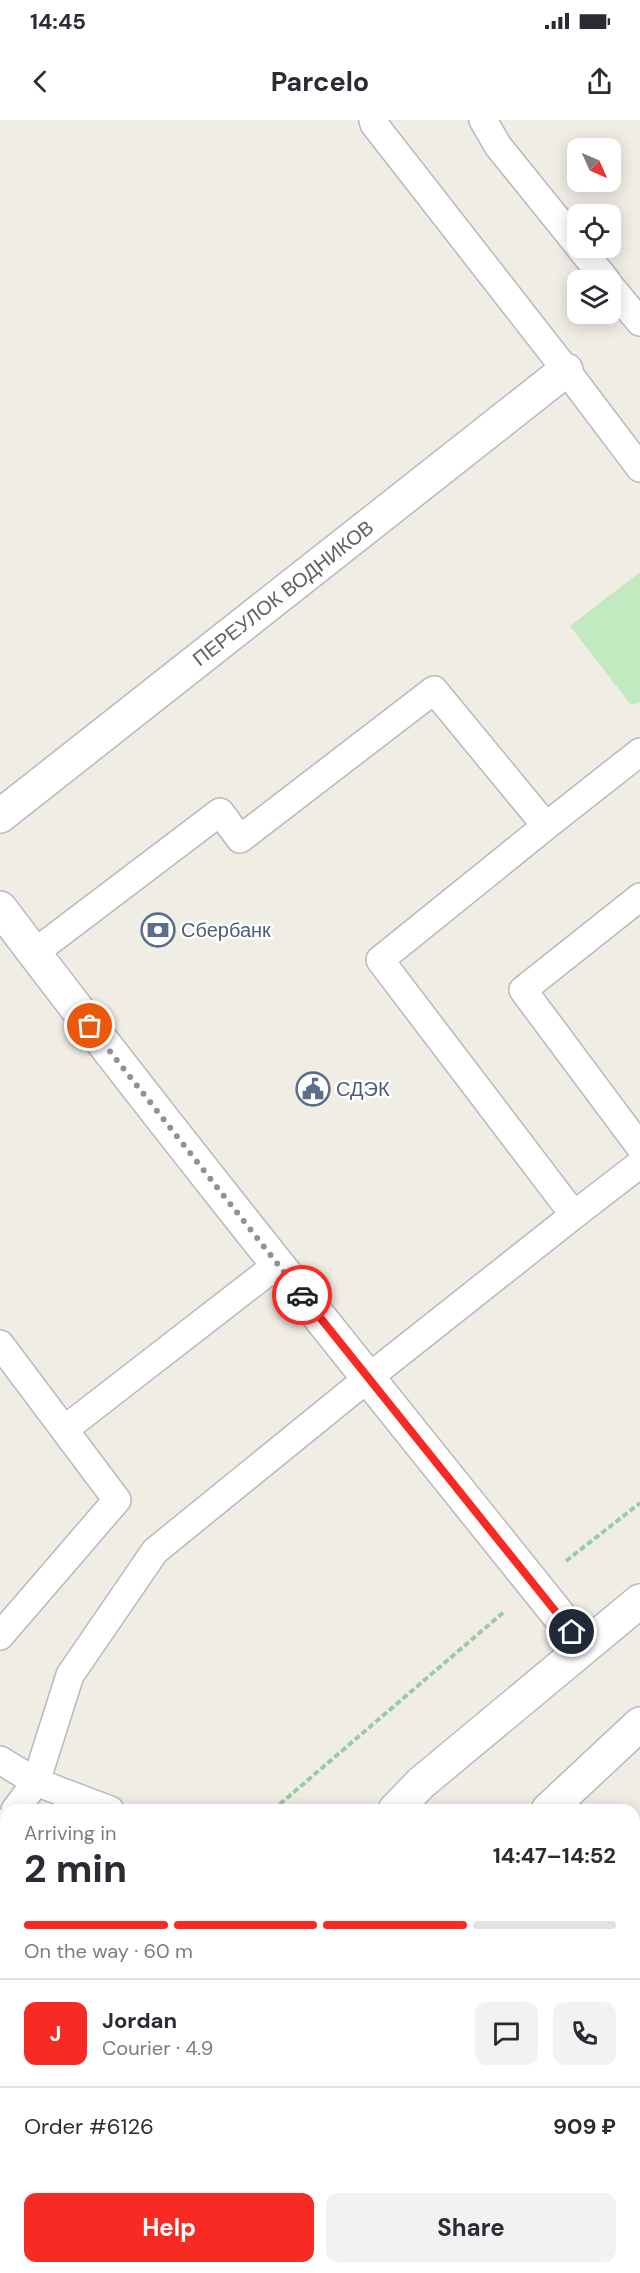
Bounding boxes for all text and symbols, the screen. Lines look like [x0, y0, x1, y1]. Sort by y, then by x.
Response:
text: 14:45 [30, 7, 86, 36]
text: Parcelo [271, 64, 369, 99]
icon: back [24, 65, 57, 98]
icon: share [583, 65, 616, 98]
north arrow [567, 138, 621, 192]
map controls [567, 138, 621, 324]
button: locate [567, 204, 621, 258]
button: layers [567, 270, 621, 324]
street label: ПЕРЕУЛОК ВОДНИКОВ [187, 514, 379, 672]
bank icon: Сбербанк [140, 912, 176, 948]
place label: Сбербанк [181, 917, 271, 943]
pin [64, 1000, 115, 1051]
icon: bag [73, 1009, 106, 1042]
public building icon: СДЭК [295, 1071, 331, 1107]
place label: СДЭК [336, 1076, 390, 1102]
courier [272, 1265, 332, 1325]
icon: car [286, 1279, 319, 1312]
pin [546, 1606, 597, 1657]
icon: home [555, 1615, 588, 1648]
text: Arriving in [24, 1820, 116, 1846]
text: 14:47–14:52 [493, 1841, 616, 1870]
text: 2 min [24, 1843, 127, 1894]
text: On the way · 60 m [24, 1938, 193, 1964]
button: chat [475, 2002, 538, 2065]
button: phone [553, 2002, 616, 2065]
text: Jordan [102, 2006, 177, 2035]
text: J [50, 2019, 61, 2048]
text: Courier · 4.9 [102, 2035, 213, 2061]
text: Order #6126 [24, 2112, 154, 2141]
text: 909 ₽ [553, 2112, 616, 2141]
button: Help [24, 2193, 314, 2262]
button: Share [326, 2193, 616, 2262]

